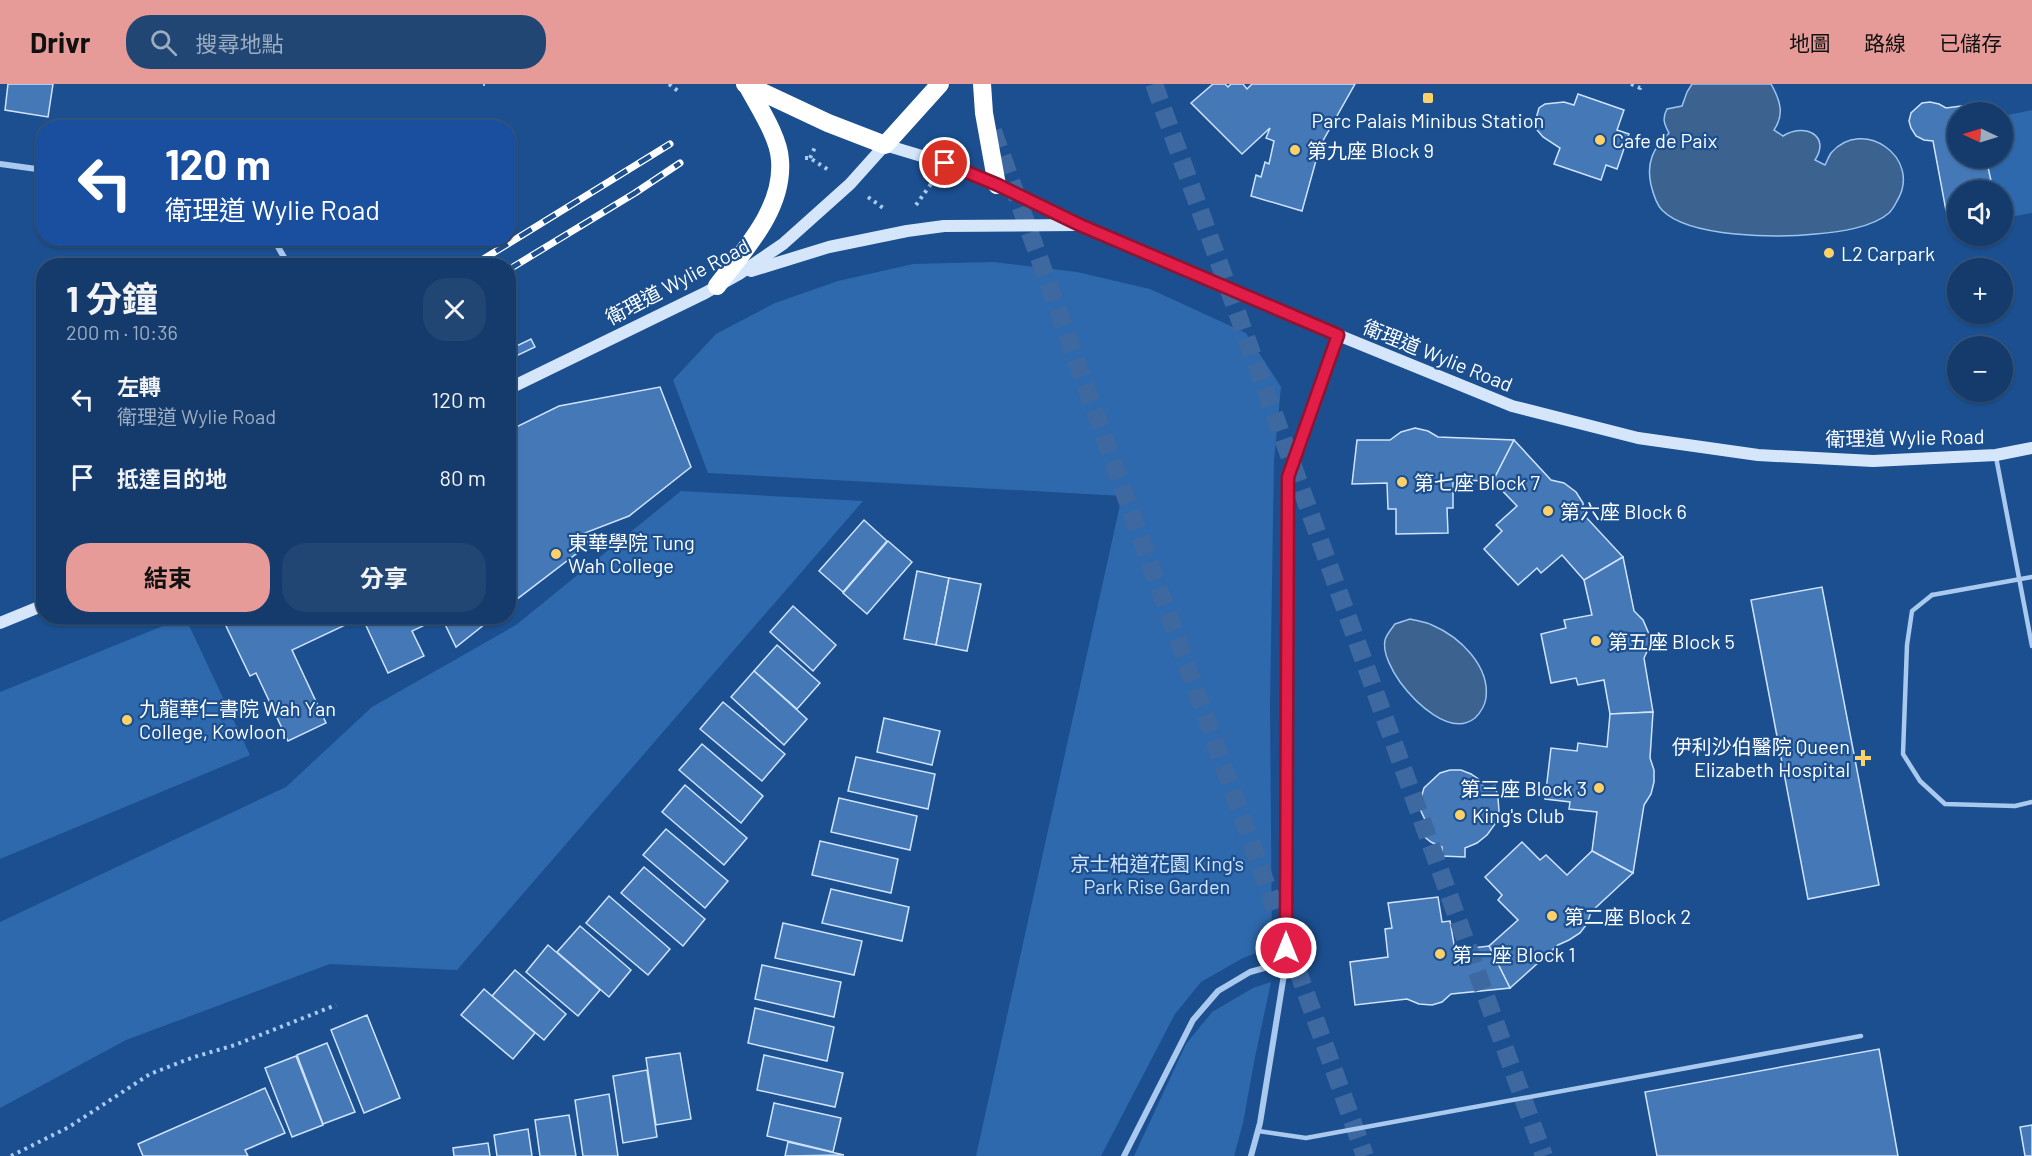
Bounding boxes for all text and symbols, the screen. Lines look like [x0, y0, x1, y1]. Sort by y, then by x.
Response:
search box [126, 15, 546, 69]
text: Drivr [30, 25, 90, 59]
icon: search [147, 26, 180, 59]
text: 搜尋地點 [195, 30, 283, 56]
text: 地圖 [1789, 30, 1831, 55]
text: 路線 [1864, 30, 1906, 55]
text: 已儲存 [1939, 30, 2002, 55]
marker: Parc Palais Minibus Station [1421, 91, 1435, 105]
north arrow [1947, 102, 2013, 168]
map controls [1947, 102, 2013, 402]
place label: Parc Palais Minibus Station [1312, 108, 1544, 132]
place label: Cafe de Paix [1612, 128, 1718, 152]
marker: Cafe de Paix [1593, 133, 1607, 147]
pin [919, 137, 970, 188]
text: 120 m [165, 138, 271, 188]
place label: 第九座 Block 9 [1307, 138, 1434, 162]
marker: 第九座 Block 9 [1288, 143, 1302, 157]
icon: left [66, 144, 144, 222]
icon: arrive [928, 146, 961, 179]
button: sound [1947, 180, 2013, 246]
text: 衛理道 Wylie Road [165, 193, 380, 225]
street label: 衛理道 Wylie Road [601, 233, 753, 329]
place label: L2 Carpark [1841, 241, 1935, 265]
marker: L2 Carpark [1822, 246, 1836, 260]
button: + [1947, 258, 2013, 324]
text: 1 分鐘 [66, 276, 158, 319]
button: close [423, 278, 486, 341]
street label: 衛理道 Wylie Road [1360, 314, 1516, 396]
text: 200 m · 10:36 [66, 320, 178, 344]
button: − [1947, 336, 2013, 402]
text: 左轉 [117, 373, 161, 399]
icon: left [66, 383, 99, 416]
text: 120 m [431, 386, 486, 412]
text: 衛理道 Wylie Road [117, 404, 276, 428]
street label: 衛理道 Wylie Road [1825, 424, 1985, 450]
icon: arrive [66, 461, 99, 494]
text: 80 m [440, 464, 486, 490]
text: 抵達目的地 [117, 465, 227, 491]
place label: 第七座 Block 7 [1414, 470, 1540, 494]
marker: 第七座 Block 7 [1395, 475, 1409, 489]
place label: 第六座 Block 6 [1560, 499, 1687, 523]
marker: 第六座 Block 6 [1541, 504, 1555, 518]
place label: 東華學院 Tung Wah College [568, 530, 695, 577]
button: 結束 [66, 543, 270, 612]
button: 分享 [282, 543, 486, 612]
marker: 東華學院 Tung Wah College [549, 547, 563, 561]
place label: 第五座 Block 5 [1608, 629, 1735, 653]
marker: 第五座 Block 5 [1589, 634, 1603, 648]
place label: 九龍華仁書院 Wah Yan College, Kowloon [139, 696, 336, 743]
marker: 九龍華仁書院 Wah Yan College, Kowloon [120, 713, 134, 727]
place label: 伊利沙伯醫院 Queen Elizabeth Hospital [1672, 734, 1850, 781]
marker: 伊利沙伯醫院 Queen Elizabeth Hospital [1854, 749, 1872, 767]
place label: 第三座 Block 3 [1460, 776, 1587, 800]
marker: 第三座 Block 3 [1592, 781, 1606, 795]
place label: King's Club [1472, 803, 1565, 827]
marker: King's Club [1453, 808, 1467, 822]
park label: 京士柏道花園 King's Park Rise Garden [1070, 851, 1244, 898]
place label: 第二座 Block 2 [1564, 904, 1691, 928]
marker: 第二座 Block 2 [1545, 909, 1559, 923]
position arrow [1254, 916, 1318, 980]
place label: 第一座 Block 1 [1452, 942, 1575, 966]
marker: 第一座 Block 1 [1433, 947, 1447, 961]

